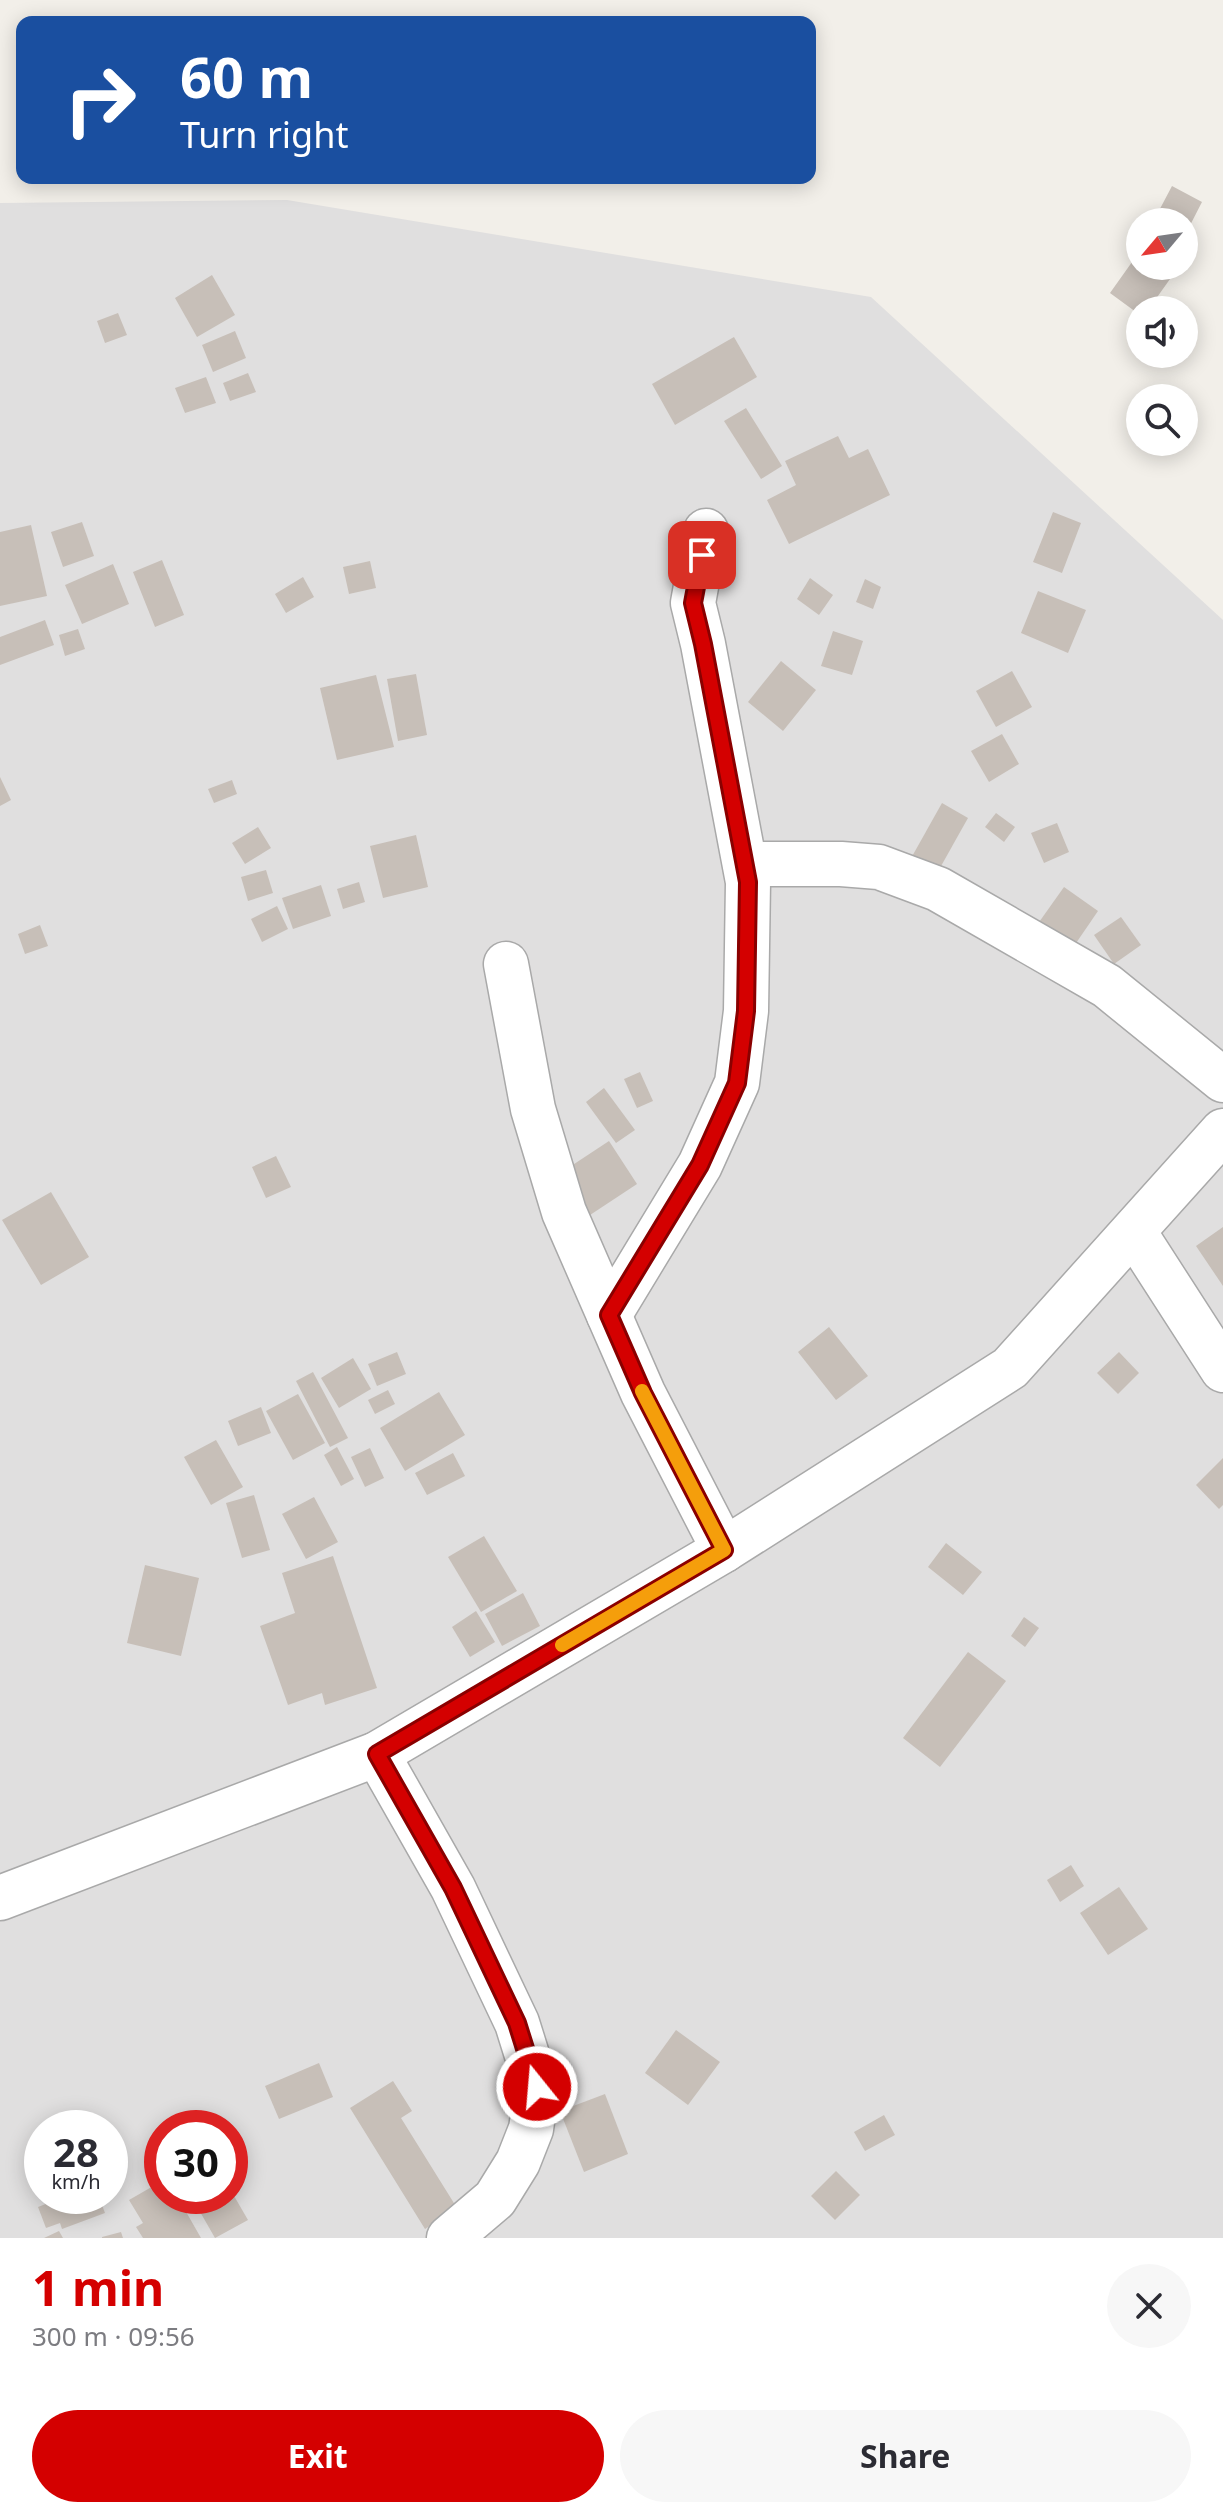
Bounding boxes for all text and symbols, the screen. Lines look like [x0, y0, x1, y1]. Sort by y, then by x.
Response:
text: 60 m [180, 38, 313, 114]
icon: right [48, 48, 152, 152]
text: Turn right [180, 110, 348, 159]
north arrow [1126, 208, 1198, 280]
map controls [1126, 208, 1198, 456]
button: sound [1126, 296, 1198, 368]
button: search [1126, 384, 1198, 456]
pin [668, 521, 736, 589]
icon: arrive [680, 533, 724, 577]
position arrow [495, 2045, 579, 2129]
speed limit sign: 30 [144, 2110, 248, 2214]
text: 28 [53, 2124, 99, 2179]
text: km/h [51, 2168, 101, 2195]
text: 1 min [32, 2255, 164, 2320]
button: close [1107, 2264, 1191, 2348]
text: 300 m · 09:56 [32, 2318, 195, 2354]
button: Exit [32, 2410, 604, 2502]
button: Share [620, 2410, 1191, 2502]

